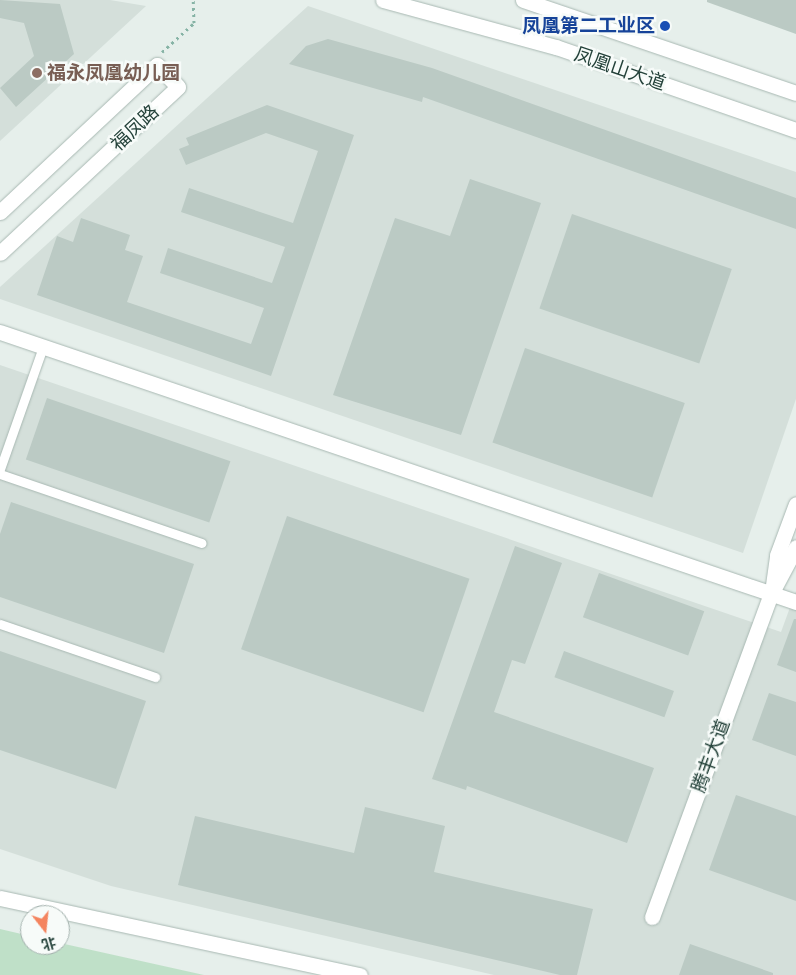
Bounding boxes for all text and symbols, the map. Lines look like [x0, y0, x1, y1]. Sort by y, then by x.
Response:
place label: 凤凰第二工业区 [522, 15, 655, 37]
marker: 凤凰第二工业区 [659, 20, 671, 32]
street label: 凤凰山大道 [571, 43, 669, 95]
place label: 福永凤凰幼儿园 [47, 62, 180, 84]
marker: 福永凤凰幼儿园 [31, 67, 43, 79]
street label: 福凤路 [106, 100, 164, 156]
street label: 腾丰大道 [687, 716, 735, 796]
north arrow [20, 905, 70, 955]
text: 北 [39, 932, 58, 955]

